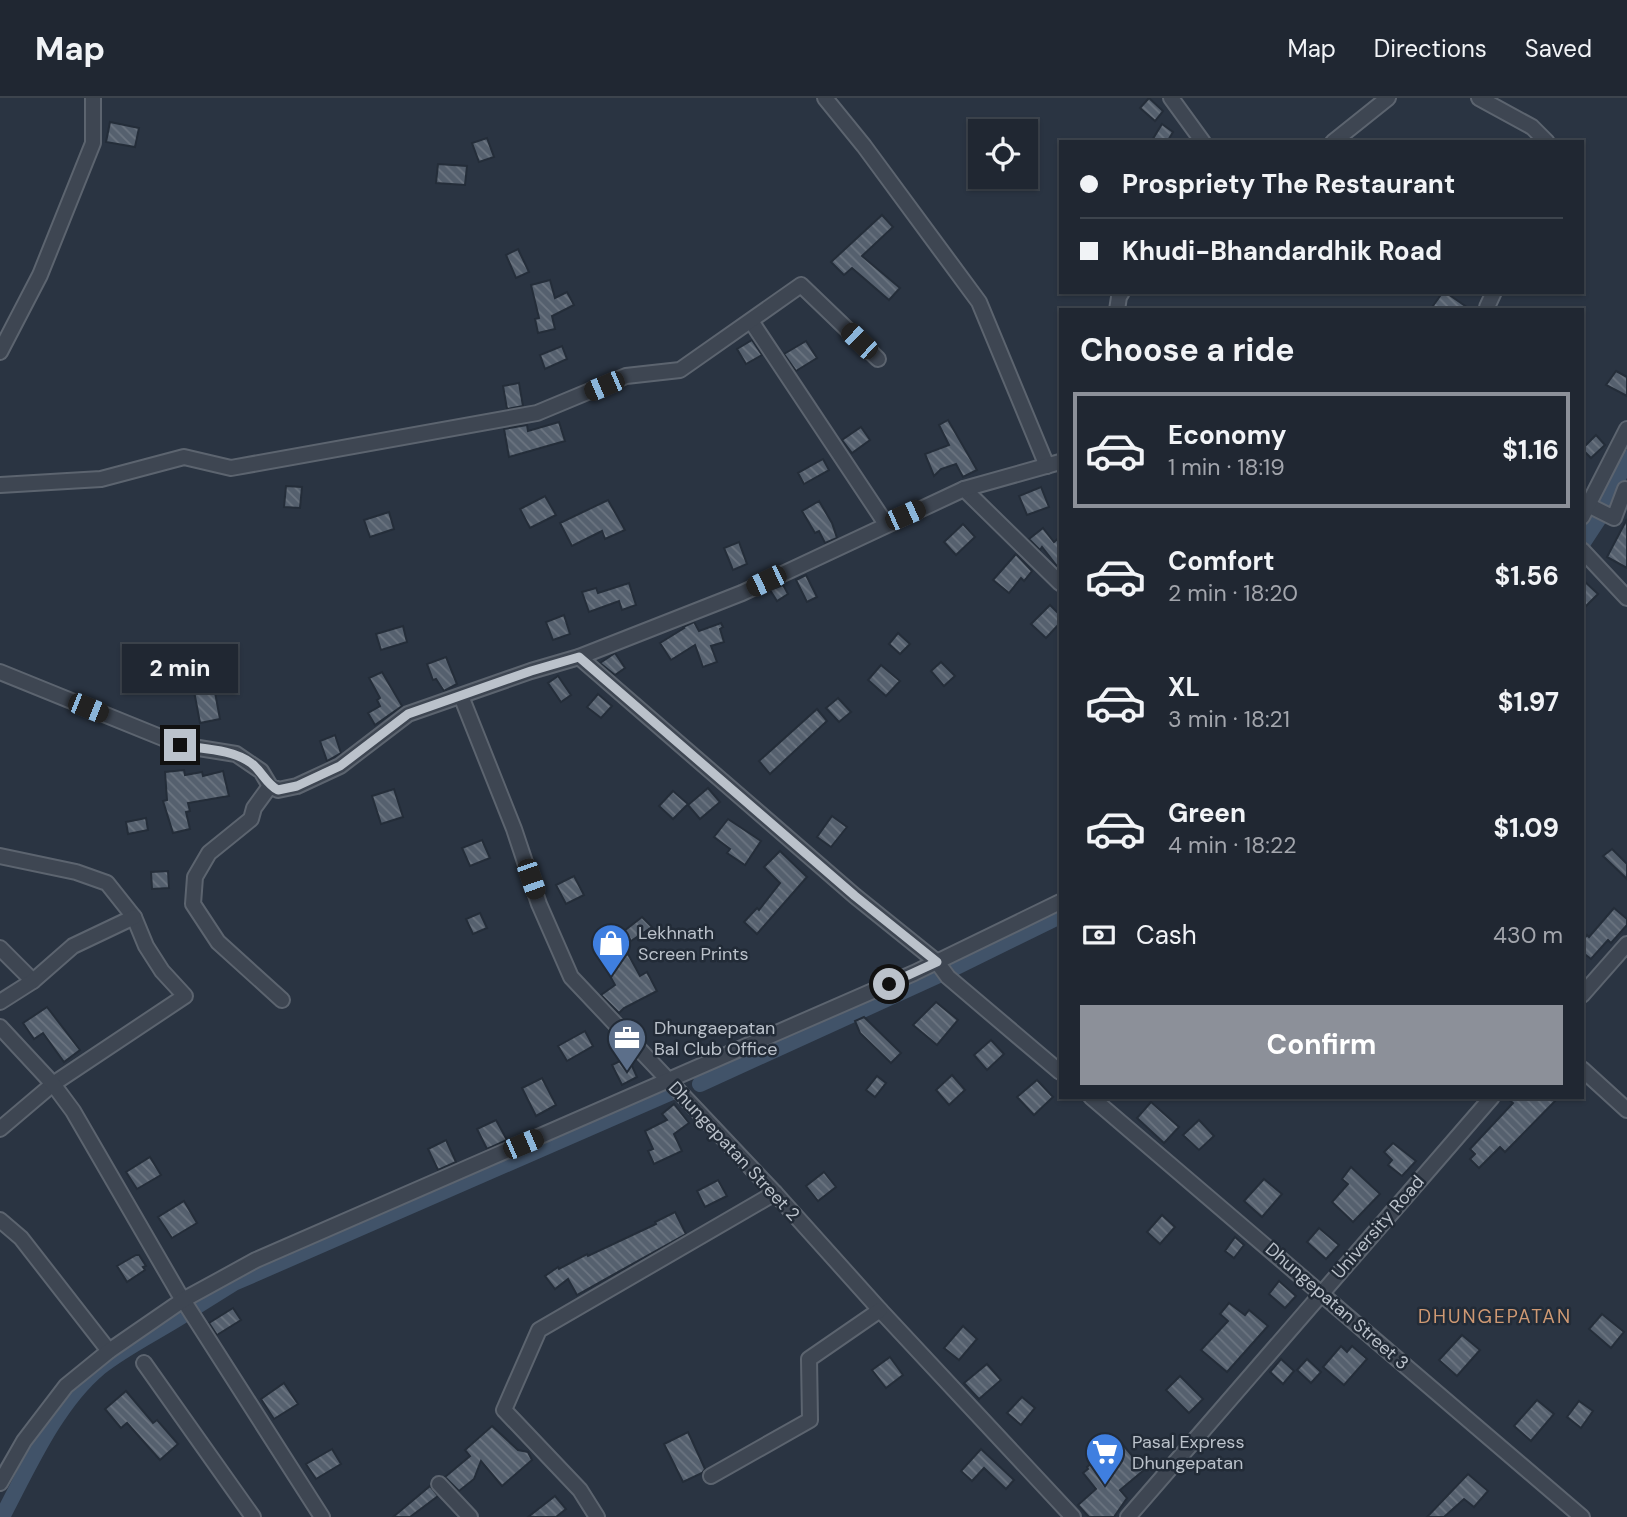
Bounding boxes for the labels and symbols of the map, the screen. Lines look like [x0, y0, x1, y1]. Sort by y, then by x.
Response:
car [837, 319, 882, 363]
car [581, 368, 628, 404]
car [882, 497, 929, 533]
car [743, 562, 790, 600]
callout: 2 min [122, 644, 238, 692]
car [65, 690, 112, 726]
route end [164, 729, 196, 761]
car [515, 856, 548, 902]
place label: Lekhnath Screen Prints [638, 921, 748, 966]
shop icon: Lekhnath Screen Prints [590, 922, 632, 977]
route start [873, 968, 905, 1000]
place label: Dhungaepatan Bal Club Office [654, 1016, 777, 1061]
office icon: Dhungaepatan Bal Club Office [606, 1017, 648, 1072]
street label: Dhungepatan Street 2 [663, 1076, 805, 1226]
car [500, 1126, 547, 1162]
street label: University Road [1326, 1170, 1430, 1284]
street label: Dhungepatan Street 3 [1260, 1237, 1414, 1375]
district label: DHUNGEPATAN [1418, 1304, 1572, 1329]
place label: Pasal Express Dhungepatan [1132, 1430, 1244, 1475]
supermarket icon: Pasal Express Dhungepatan [1084, 1431, 1126, 1486]

